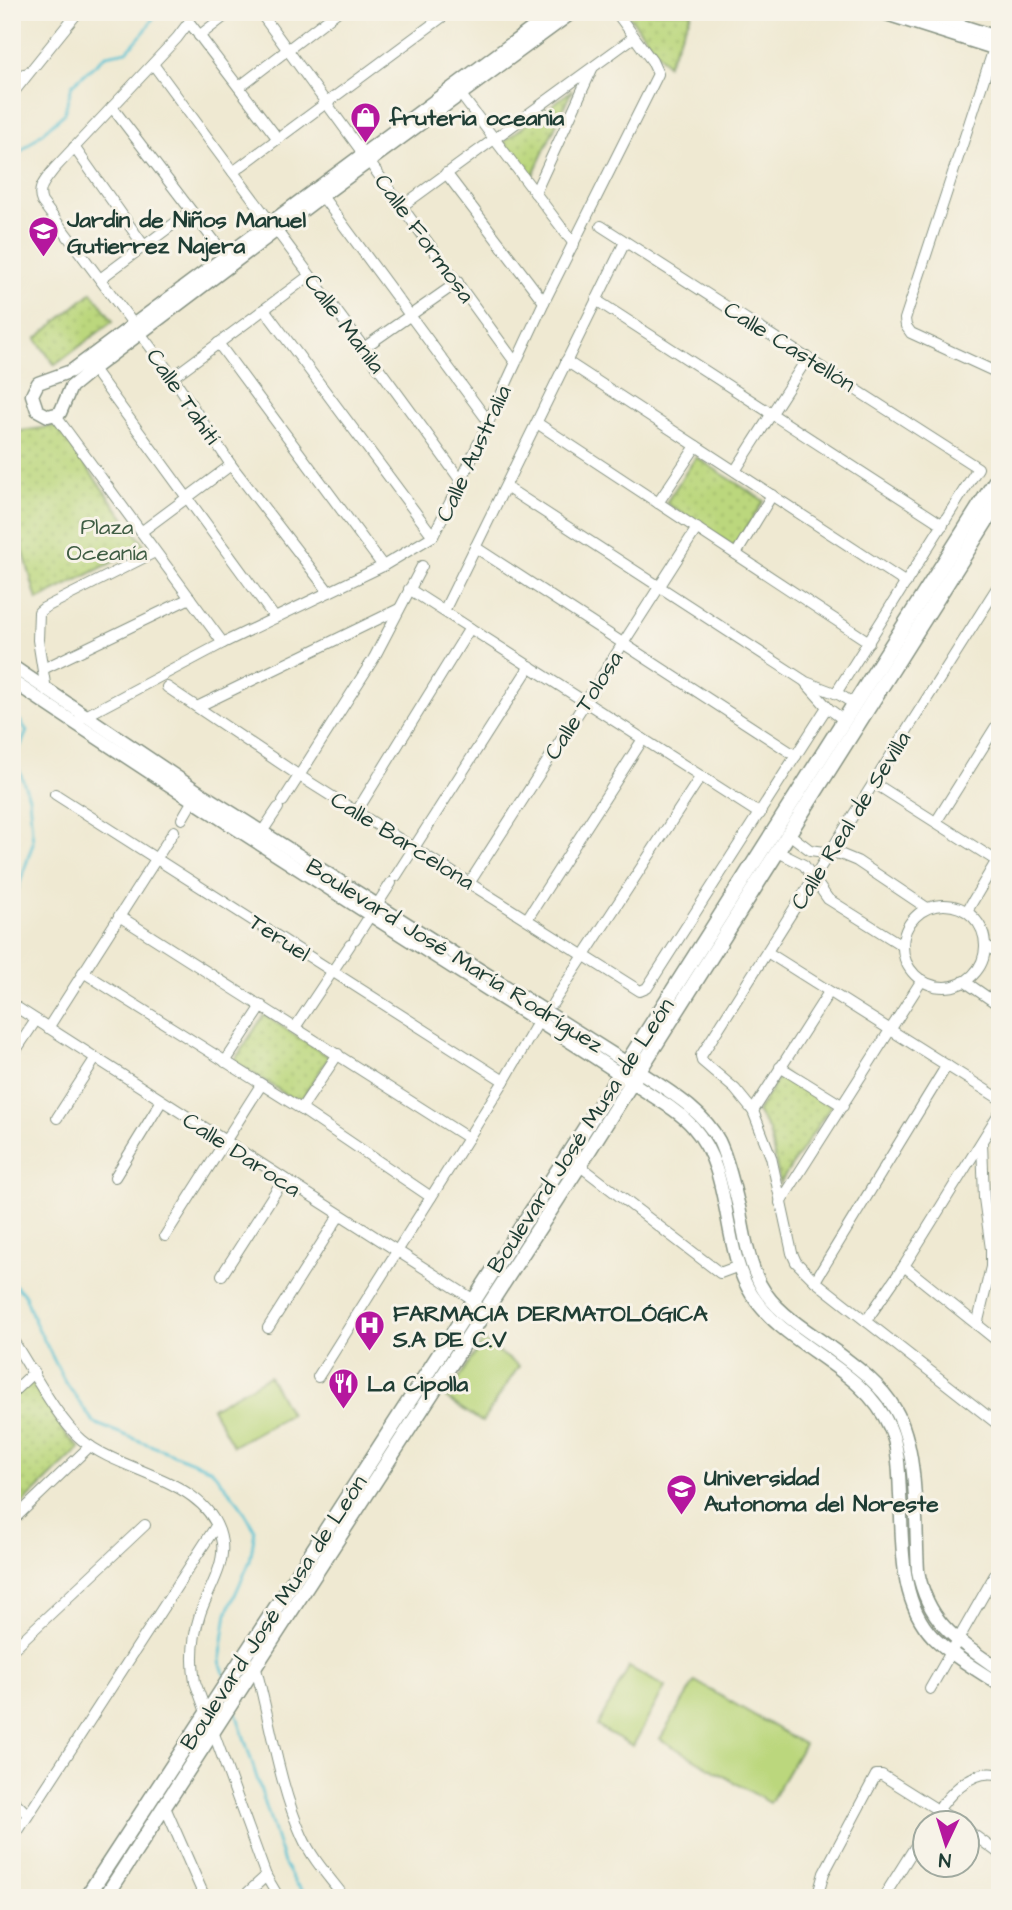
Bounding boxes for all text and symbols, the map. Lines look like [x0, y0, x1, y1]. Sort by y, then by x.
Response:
shop icon: fruteria oceania [349, 100, 383, 144]
place label: fruteria oceania [388, 102, 564, 134]
street label: Calle Formosa [366, 167, 482, 310]
place label: Jardin de Niños Manuel Gutierrez Najera [66, 204, 306, 262]
school or university icon: Jardin de Niños Manuel Gutierrez Najera [27, 215, 61, 259]
street label: Calle Manila [296, 267, 393, 381]
street label: Calle Castellón [717, 294, 861, 400]
street label: Calle Tahití [138, 342, 228, 451]
street label: Calle Australia [428, 380, 520, 527]
park label: Plaza Oceanía [67, 511, 148, 569]
street label: Calle Tolosa [537, 645, 631, 766]
street label: Calle Real de Sevilla [783, 725, 919, 916]
street label: Calle Barcelona [324, 784, 481, 898]
street label: Boulevard José María Rodríguez [299, 851, 610, 1062]
street label: Teruel [243, 906, 316, 970]
street label: Boulevard José Musa de León [480, 992, 682, 1279]
street label: Calle Daroca [176, 1105, 307, 1205]
place label: FARMACIA DERMATOLÓGICA S.A DE C.V [392, 1298, 708, 1356]
hospital icon: FARMACIA DERMATOLÓGICA S.A DE C.V [353, 1309, 387, 1353]
restaurant icon: La Cipolla [327, 1366, 361, 1410]
place label: La Cipolla [367, 1368, 469, 1400]
place label: Universidad Autonoma del Noreste [704, 1462, 939, 1520]
street label: Boulevard José Musa de León [173, 1469, 375, 1756]
school or university icon: Universidad Autonoma del Noreste [664, 1473, 698, 1517]
north arrow [911, 1808, 981, 1878]
text: N [938, 1846, 952, 1873]

